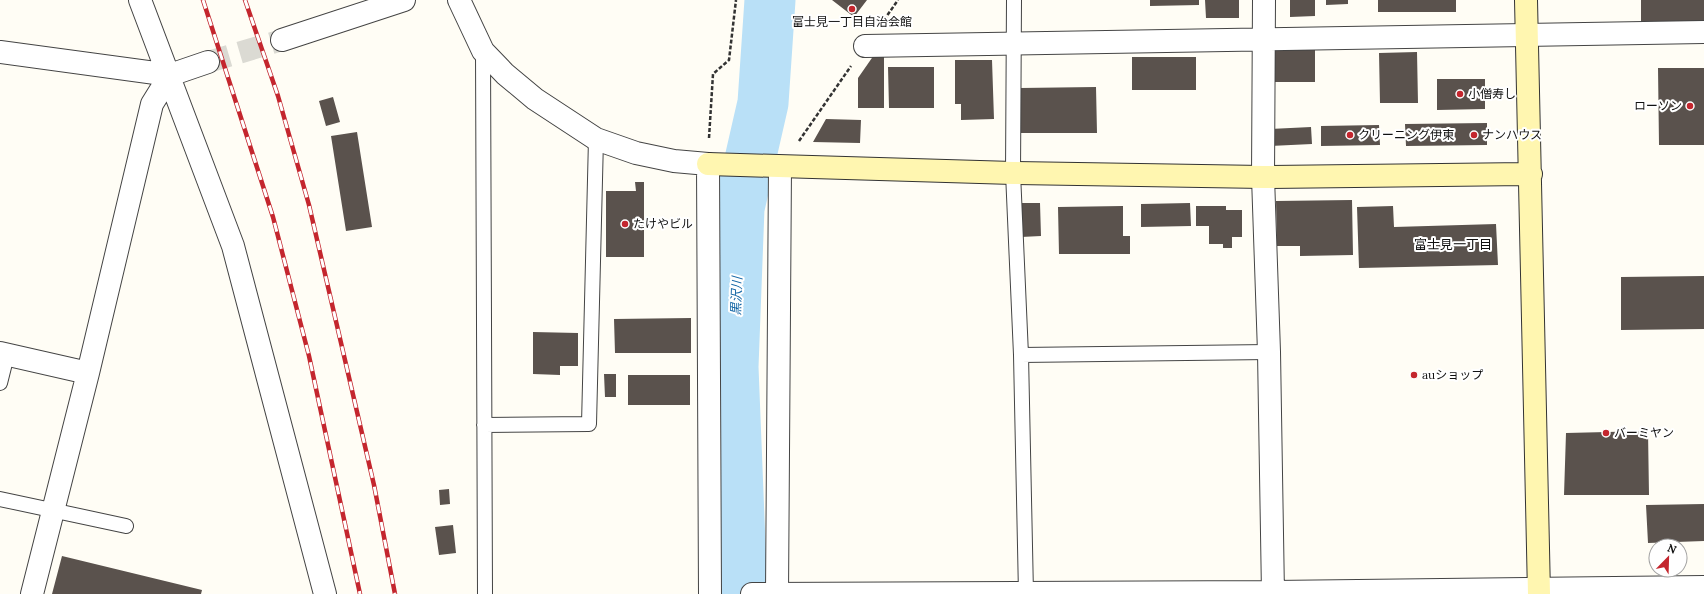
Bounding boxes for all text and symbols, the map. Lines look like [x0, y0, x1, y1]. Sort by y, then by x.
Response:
marker: 富士見一丁目自治会館 [847, 4, 857, 14]
place label: 富士見一丁目自治会館 [792, 14, 912, 29]
place label: 小僧寿し [1468, 86, 1516, 101]
marker: 小僧寿し [1455, 89, 1465, 99]
place label: ローソン [1634, 98, 1682, 113]
marker: ローソン [1685, 101, 1695, 111]
place label: クリーニング伊東 [1358, 127, 1454, 142]
place label: ナンハウス [1482, 127, 1542, 142]
marker: クリーニング伊東 [1345, 130, 1355, 140]
marker: ナンハウス [1469, 130, 1479, 140]
place label: たけやビル [633, 216, 693, 231]
marker: たけやビル [620, 219, 630, 229]
district label: 富士見一丁目 [1414, 236, 1492, 253]
water label: 黒沢川 [727, 274, 746, 316]
place label: auショップ [1422, 367, 1483, 382]
marker: auショップ [1409, 370, 1419, 380]
place label: バーミヤン [1614, 425, 1674, 440]
marker: バーミヤン [1601, 428, 1611, 438]
north arrow [1648, 538, 1688, 578]
text: N [1665, 541, 1679, 557]

